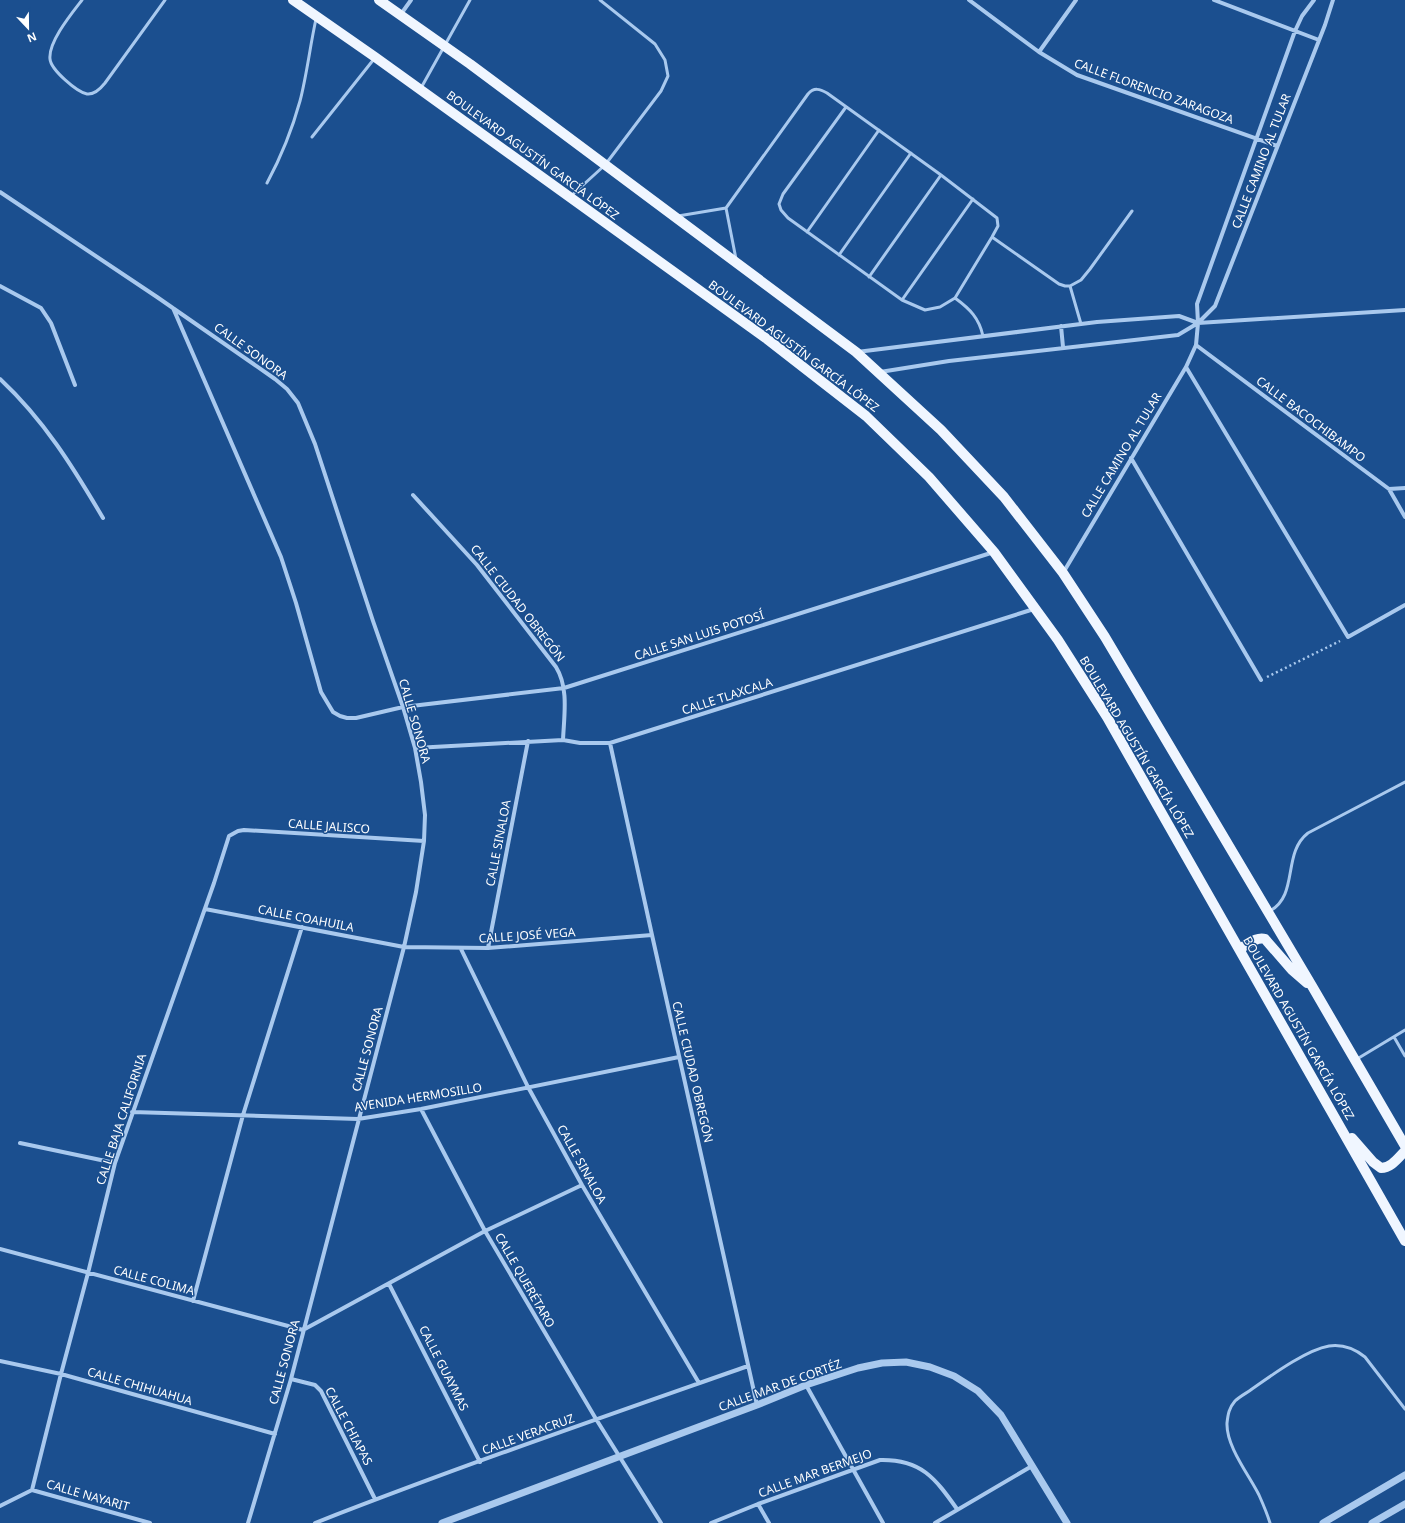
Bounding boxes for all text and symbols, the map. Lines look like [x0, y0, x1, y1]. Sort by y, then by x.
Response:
north arrow [8, 8, 48, 48]
text: N [25, 29, 39, 46]
street label: CALLE FLORENCIO ZARAGOZA [1072, 54, 1236, 128]
street label: BOULEVARD AGUSTÍN GARCÍA LÓPEZ [443, 87, 623, 224]
street label: CALLE CAMINO AL TULAR [1227, 91, 1295, 231]
street label: BOULEVARD AGUSTÍN GARCÍA LÓPEZ [705, 276, 883, 416]
street label: CALLE SONORA [211, 318, 292, 384]
street label: CALLE BACOCHIBAMPO [1253, 372, 1369, 466]
street label: CALLE CAMINO AL TULAR [1077, 389, 1165, 521]
street label: CALLE CIUDAD OBREGÓN [467, 541, 569, 665]
street label: CALLE SAN LUIS POTOSÍ [632, 606, 766, 664]
street label: BOULEVARD AGUSTÍN GARCÍA LÓPEZ [1076, 653, 1198, 841]
street label: CALLE TLAXCALA [680, 673, 775, 719]
street label: CALLE SONORA [395, 677, 435, 766]
street label: CALLE SINALOA [481, 798, 515, 888]
street label: CALLE JALISCO [287, 815, 371, 837]
street label: CALLE COAHUILA [257, 900, 356, 936]
street label: CALLE JOSÉ VEGA [478, 923, 576, 947]
street label: BOULEVARD AGUSTÍN GARCÍA LÓPEZ [1239, 933, 1359, 1123]
street label: CALLE CIUDAD OBREGÓN [668, 1000, 718, 1144]
street label: CALLE SONORA [348, 1004, 387, 1093]
street label: CALLE BAJA CALIFORNIA [92, 1051, 150, 1187]
street label: AVENIDA HERMOSILLO [353, 1078, 483, 1116]
street label: CALLE SINALOA [553, 1121, 611, 1207]
street label: CALLE QUERÉTARO [491, 1229, 559, 1331]
street label: CALLE COLIMA [112, 1261, 197, 1299]
street label: CALLE SONORA [265, 1317, 304, 1406]
street label: CALLE GUAYMAS [415, 1322, 473, 1414]
street label: CALLE MAR DE CORTÉZ [716, 1355, 844, 1415]
street label: CALLE CHIHUAHUA [85, 1363, 195, 1409]
street label: CALLE CHIAPAS [321, 1384, 377, 1469]
street label: CALLE VERACRUZ [479, 1409, 577, 1459]
street label: CALLE MAR BERMEJO [756, 1445, 874, 1501]
street label: CALLE NAYARIT [44, 1475, 132, 1515]

